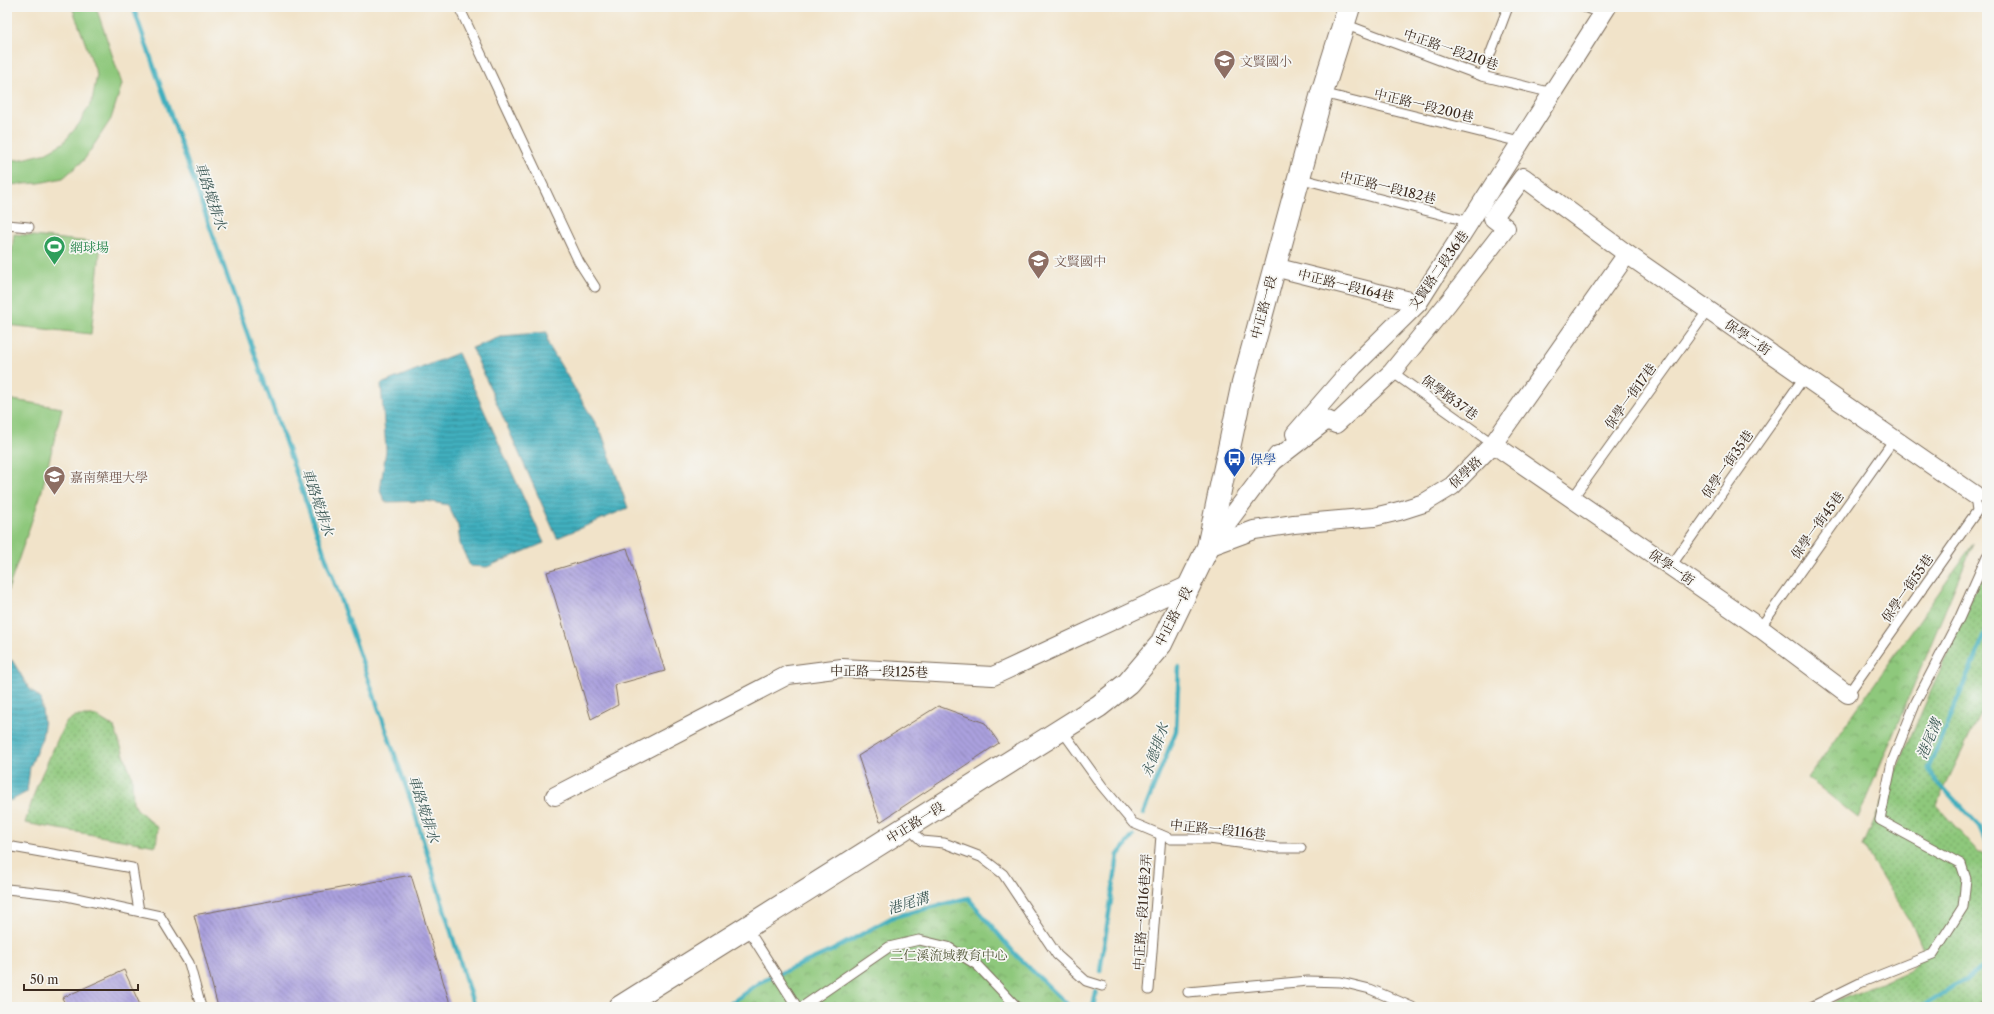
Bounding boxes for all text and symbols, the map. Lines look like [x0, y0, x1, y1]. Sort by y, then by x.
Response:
street label: 中正路一段210巷 [1402, 25, 1500, 73]
school or university icon: 文賢國小 [1211, 48, 1237, 81]
place label: 文賢國小 [1240, 53, 1292, 69]
street label: 中正路一段200巷 [1373, 85, 1475, 125]
water label: 車路墘排水 [191, 160, 232, 234]
street label: 中正路一段182巷 [1338, 167, 1438, 207]
street label: 文賢路二段36巷 [1405, 227, 1471, 313]
sports icon: 網球場 [41, 234, 67, 267]
place label: 網球場 [70, 239, 109, 255]
school or university icon: 文賢國中 [1026, 248, 1052, 281]
place label: 文賢國中 [1054, 253, 1106, 269]
street label: 中正路一段164巷 [1296, 265, 1396, 305]
street label: 中正路一段 [1247, 274, 1279, 340]
street label: 保學二街 [1722, 316, 1774, 358]
street label: 保學一街17巷 [1601, 360, 1659, 432]
street label: 保學路37巷 [1419, 371, 1481, 423]
street label: 保學一街35巷 [1698, 427, 1756, 501]
bus stop icon: 保學 [1222, 446, 1248, 479]
place label: 保學 [1250, 451, 1276, 467]
street label: 保學路 [1445, 453, 1485, 491]
school or university icon: 嘉南藥理大學 [41, 464, 67, 497]
water label: 車路墘排水 [298, 466, 339, 540]
place label: 嘉南藥理大學 [70, 469, 148, 485]
street label: 保學一街45巷 [1787, 488, 1847, 562]
street label: 保學一街 [1646, 546, 1698, 588]
street label: 保學一街55巷 [1878, 551, 1936, 625]
street label: 中正路一段 [1151, 583, 1195, 649]
street label: 中正路一段125巷 [830, 662, 928, 680]
water label: 港尾溝 [1913, 714, 1946, 762]
water label: 永德排水 [1137, 719, 1173, 779]
water label: 車路墘排水 [405, 773, 444, 847]
street label: 中正路一段 [883, 798, 947, 846]
street label: 中正路一段116巷 [1169, 816, 1267, 842]
street label: 中正路一段116巷2弄 [1130, 853, 1154, 971]
water label: 港尾溝 [885, 888, 933, 918]
park label: 二仁溪流域教育中心 [890, 947, 1008, 963]
scale bar [24, 966, 138, 992]
text: 50 m [30, 972, 59, 987]

